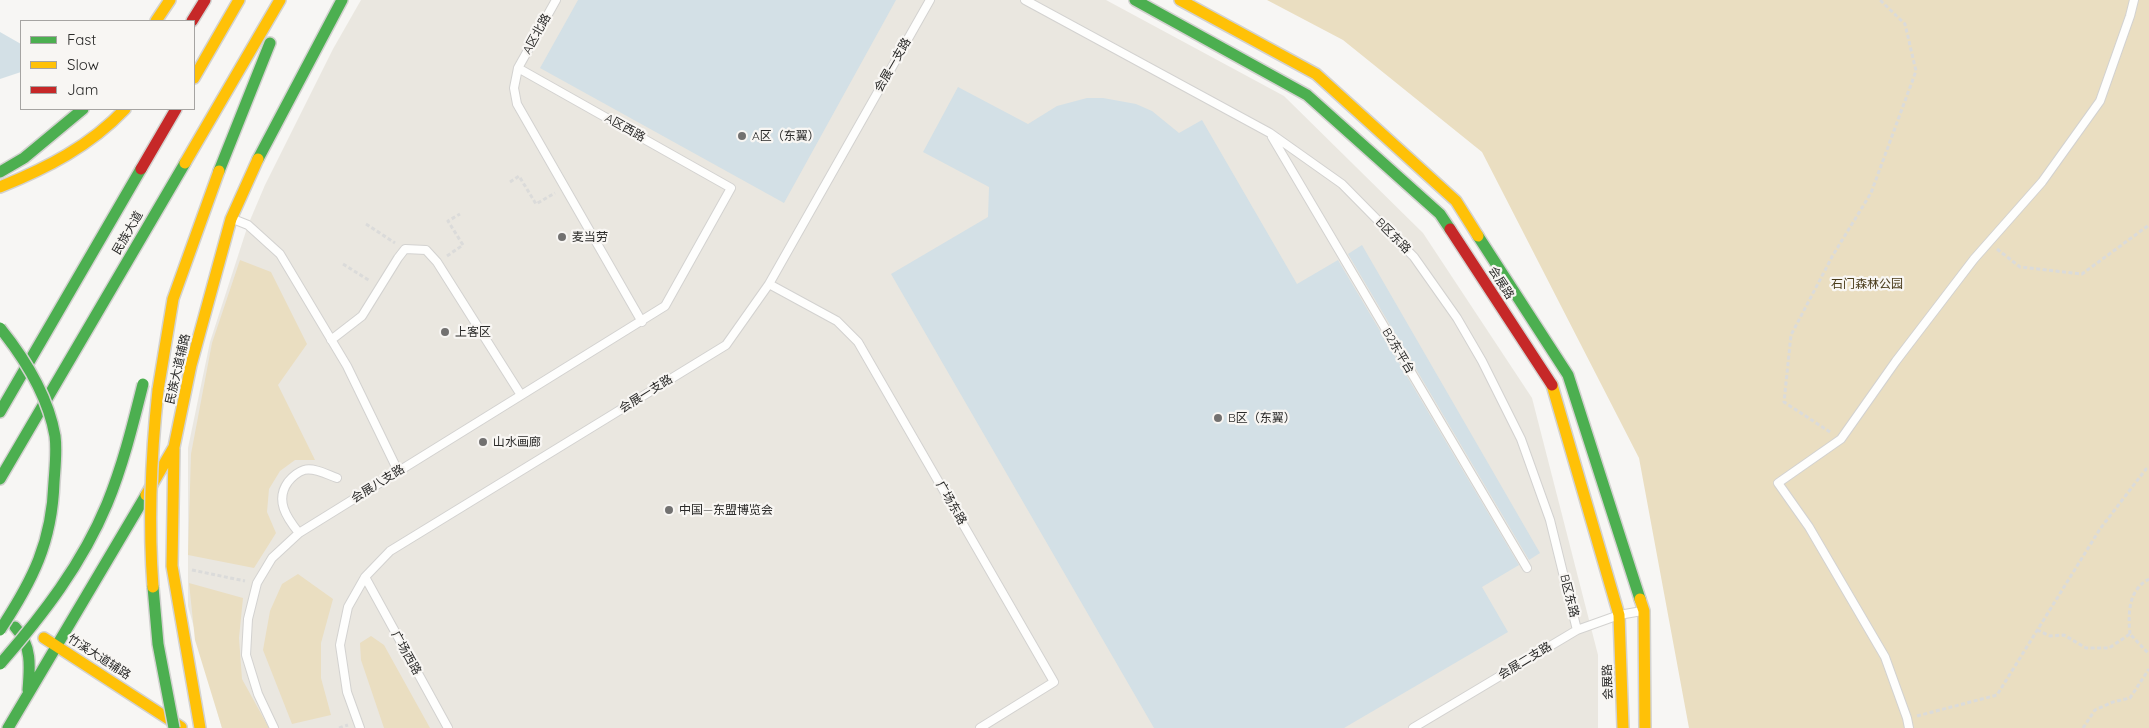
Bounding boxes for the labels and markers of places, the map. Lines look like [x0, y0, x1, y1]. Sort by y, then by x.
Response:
place label: A区（东翼） [752, 129, 820, 143]
marker: A区（东翼） [736, 130, 748, 142]
place label: 麦当劳 [572, 230, 608, 244]
marker: 麦当劳 [556, 231, 568, 243]
place label: 上客区 [455, 325, 491, 339]
marker: 上客区 [439, 326, 451, 338]
place label: B区（东翼） [1228, 411, 1296, 425]
marker: B区（东翼） [1212, 412, 1224, 424]
place label: 山水画廊 [493, 435, 541, 449]
marker: 山水画廊 [477, 436, 489, 448]
place label: 中国—东盟博览会 [679, 503, 773, 517]
marker: 中国—东盟博览会 [663, 504, 675, 516]

